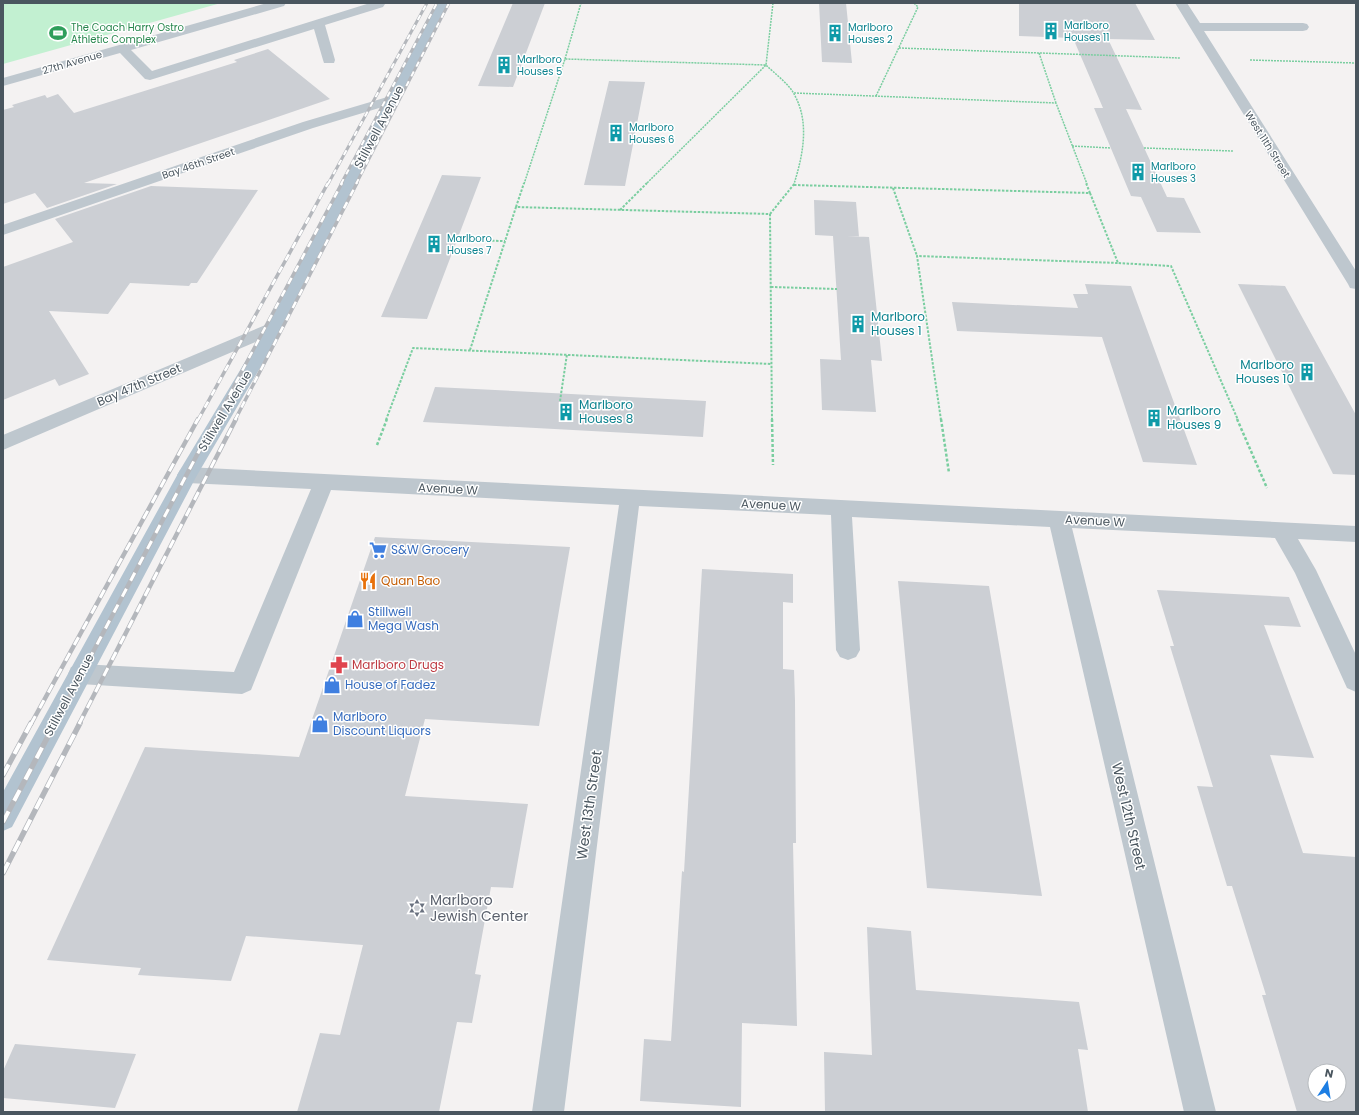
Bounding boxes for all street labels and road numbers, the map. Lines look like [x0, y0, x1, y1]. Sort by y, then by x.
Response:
street label: 27th Avenue [41, 47, 104, 78]
street label: Stillwell Avenue [350, 82, 408, 171]
street label: West 11th Street [1241, 108, 1294, 181]
street label: Bay 46th Street [160, 144, 237, 183]
street label: Bay 47th Street [94, 359, 184, 410]
street label: Stillwell Avenue [194, 367, 255, 454]
street label: Avenue W [418, 478, 479, 499]
street label: Avenue W [741, 494, 802, 515]
street label: Avenue W [1065, 510, 1126, 531]
street label: Stillwell Avenue [40, 650, 98, 739]
street label: West 13th Street [571, 749, 607, 861]
street label: West 12th Street [1107, 760, 1151, 872]

